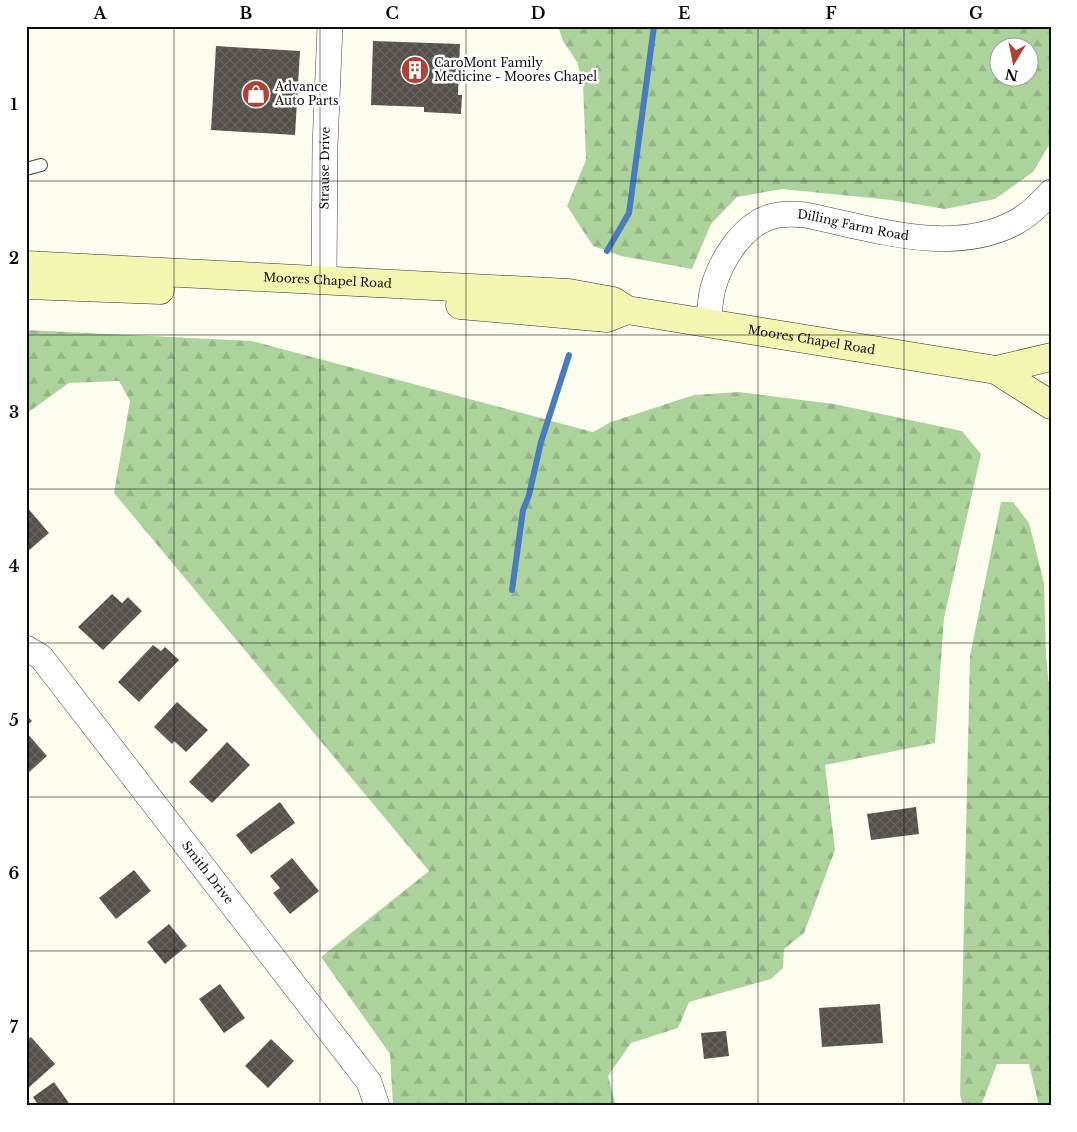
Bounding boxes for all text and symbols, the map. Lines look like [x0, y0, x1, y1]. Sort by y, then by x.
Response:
text: A [93, 3, 108, 23]
text: B [240, 3, 253, 23]
text: C [385, 3, 399, 23]
text: D [531, 3, 545, 23]
text: E [678, 3, 690, 23]
text: F [825, 3, 837, 23]
text: G [969, 3, 983, 23]
north arrow [990, 38, 1040, 88]
building icon: CaroMont Family Medicine - Moores Chapel [400, 55, 430, 85]
place label: CaroMont Family Medicine - Moores Chapel [434, 55, 597, 84]
text: N [1004, 65, 1020, 85]
shop icon: Advance Auto Parts [241, 79, 271, 109]
place label: Advance Auto Parts [274, 79, 338, 108]
text: 1 [11, 94, 18, 114]
street label: Strause Drive [317, 126, 333, 209]
street label: Dilling Farm Road [797, 206, 910, 243]
text: 2 [9, 248, 19, 268]
street label: Moores Chapel Road [263, 269, 392, 291]
street label: Moores Chapel Road [747, 322, 876, 357]
text: 3 [9, 402, 19, 422]
text: 4 [9, 556, 19, 576]
text: 5 [9, 710, 19, 730]
street label: Smith Drive [179, 838, 237, 907]
text: 6 [9, 863, 20, 883]
text: 7 [10, 1017, 19, 1037]

